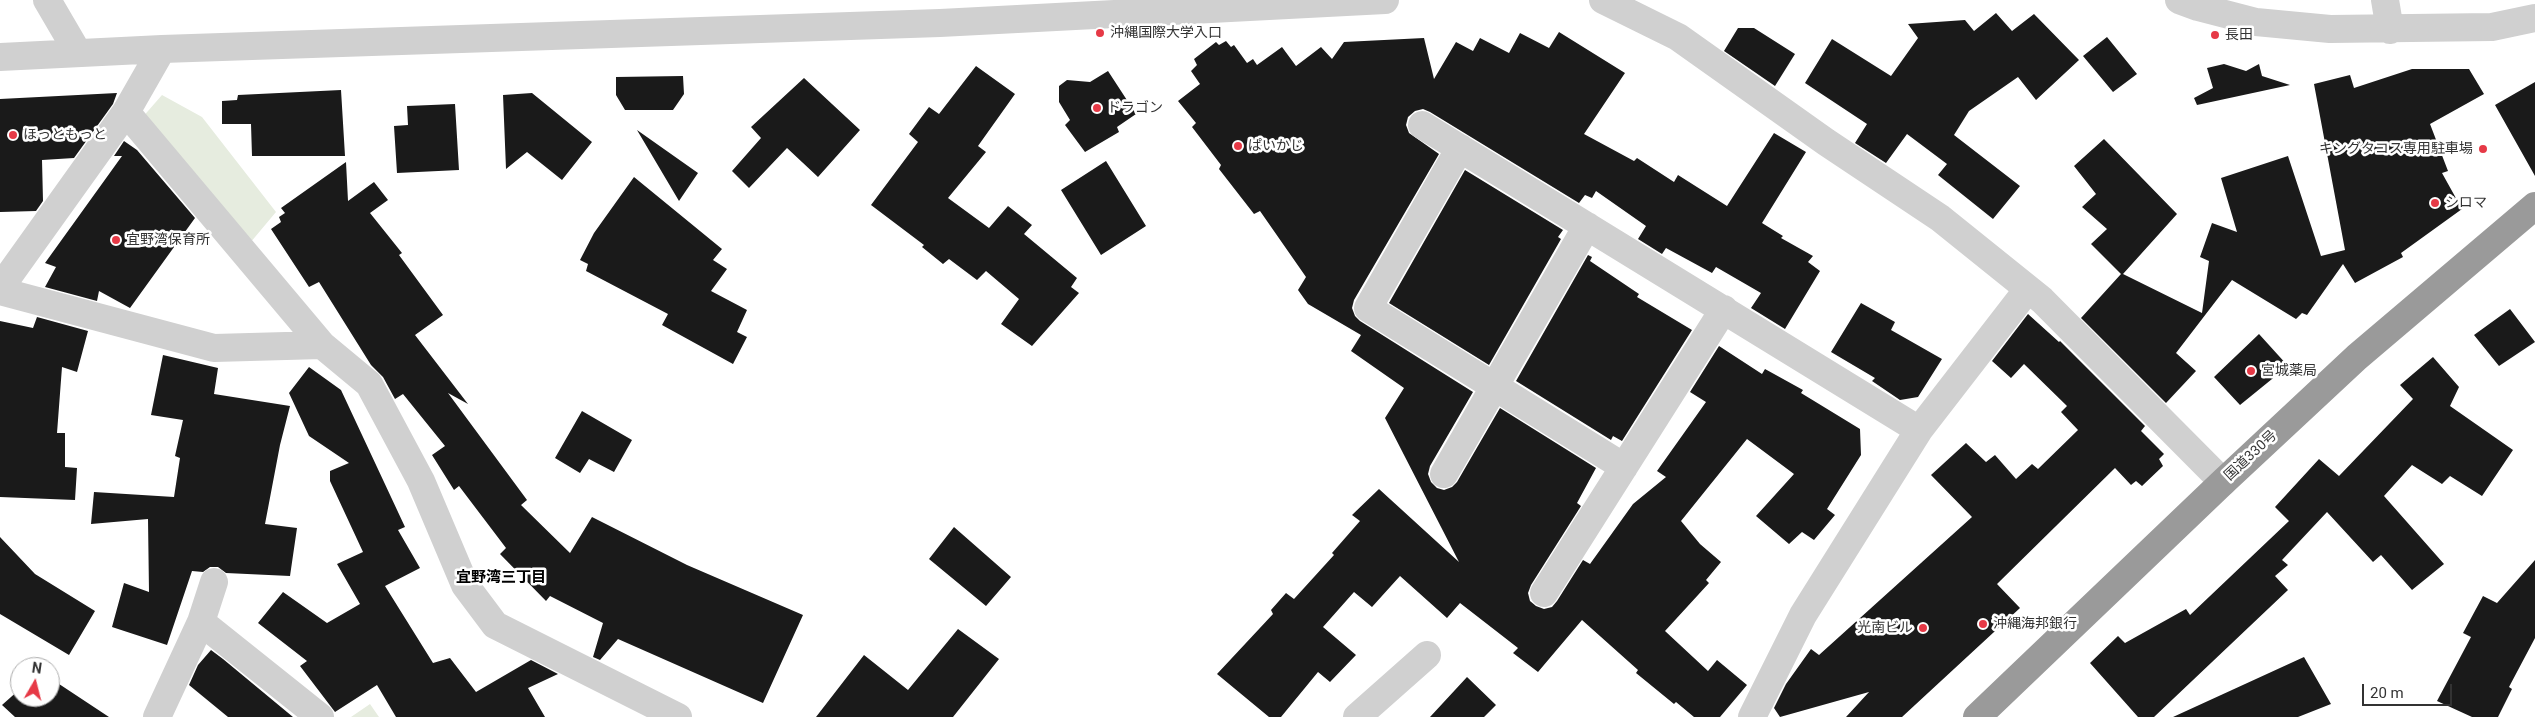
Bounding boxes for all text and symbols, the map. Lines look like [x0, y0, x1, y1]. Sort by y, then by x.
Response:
place label: 沖縄国際大学入口 [1110, 25, 1222, 41]
marker: 沖縄国際大学入口 [1094, 27, 1106, 39]
place label: 長田 [2225, 27, 2253, 43]
marker: 長田 [2209, 29, 2221, 41]
place label: ドラゴン [1107, 100, 1163, 116]
marker: ドラゴン [1091, 102, 1103, 114]
place label: ほっともっと [23, 127, 107, 143]
marker: ほっともっと [7, 129, 19, 141]
place label: ぱいかじ [1248, 138, 1304, 154]
marker: ぱいかじ [1232, 140, 1244, 152]
place label: キングタコス専用駐車場 [2319, 141, 2473, 157]
marker: キングタコス専用駐車場 [2477, 143, 2489, 155]
place label: シロマ [2445, 195, 2487, 211]
marker: シロマ [2429, 197, 2441, 209]
place label: 宜野湾保育所 [126, 232, 210, 248]
marker: 宜野湾保育所 [110, 234, 122, 246]
place label: 宮城薬局 [2261, 363, 2317, 379]
marker: 宮城薬局 [2245, 365, 2257, 377]
street label: 国道330号 [2221, 427, 2281, 485]
district label: 宜野湾三丁目 [456, 569, 546, 587]
place label: 沖縄海邦銀行 [1993, 616, 2077, 632]
marker: 沖縄海邦銀行 [1977, 618, 1989, 630]
place label: 光南ビル [1857, 620, 1913, 636]
marker: 光南ビル [1917, 622, 1929, 634]
north arrow [10, 657, 60, 707]
text: N [31, 660, 43, 677]
scale bar [2365, 674, 2455, 706]
text: 20 m [2370, 684, 2404, 702]

